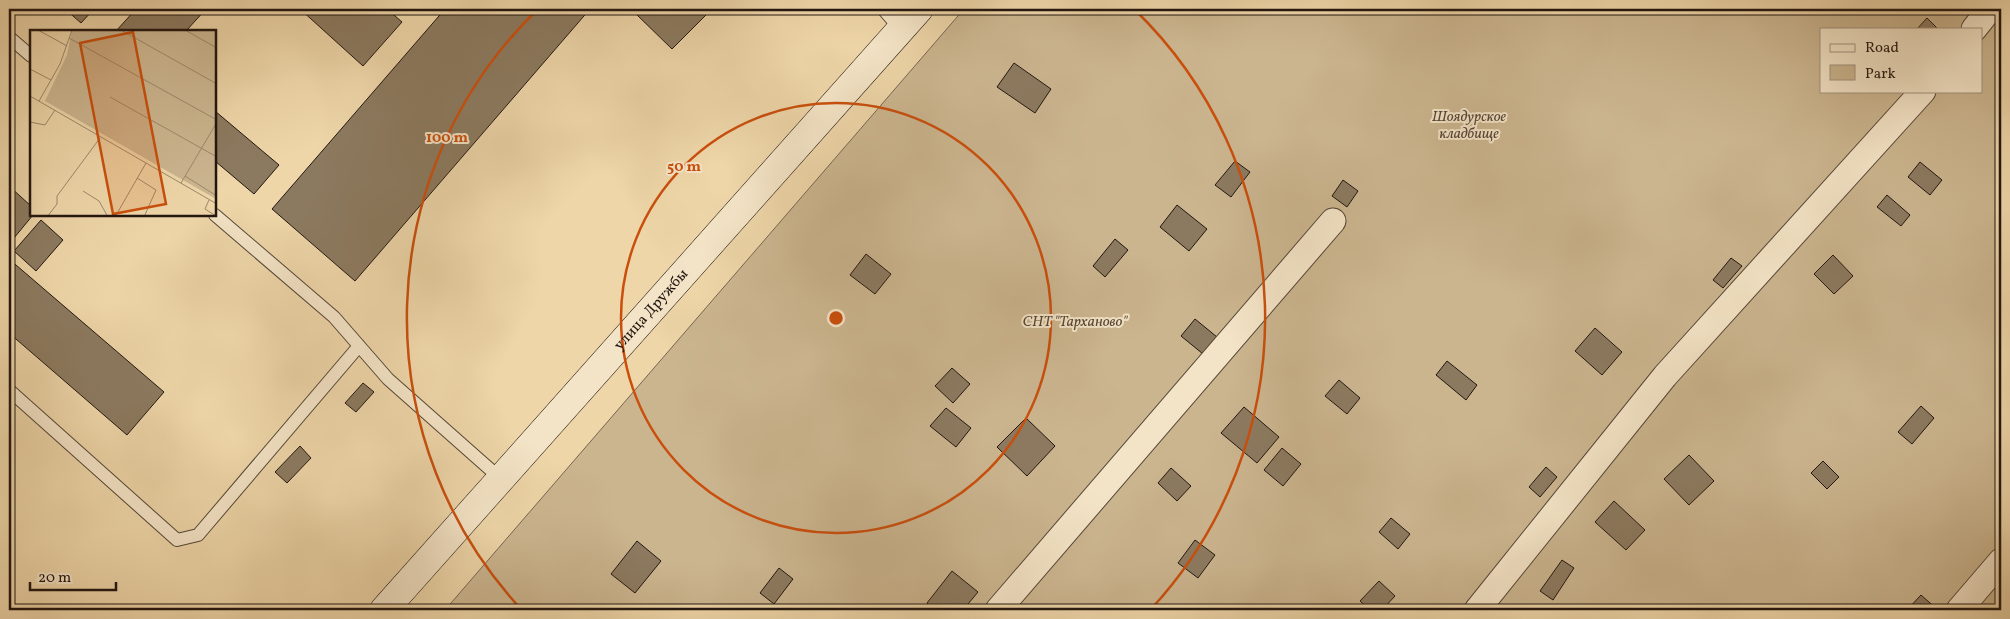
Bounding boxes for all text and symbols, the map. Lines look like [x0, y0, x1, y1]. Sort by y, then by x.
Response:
legend [1820, 28, 1982, 92]
inset map [30, 30, 216, 216]
text: Road [1865, 38, 1899, 59]
text: Park [1865, 64, 1896, 85]
park label: Шоядурское кладбище [1432, 107, 1506, 145]
text: 100 m [426, 128, 469, 149]
text: 50 m [667, 157, 701, 178]
street label: улица Дружбы [609, 264, 694, 355]
centre of rings [827, 309, 845, 327]
park label: СНТ "Тарханово" [1023, 312, 1128, 333]
scale bar [30, 559, 116, 591]
text: 20 m [38, 568, 71, 589]

